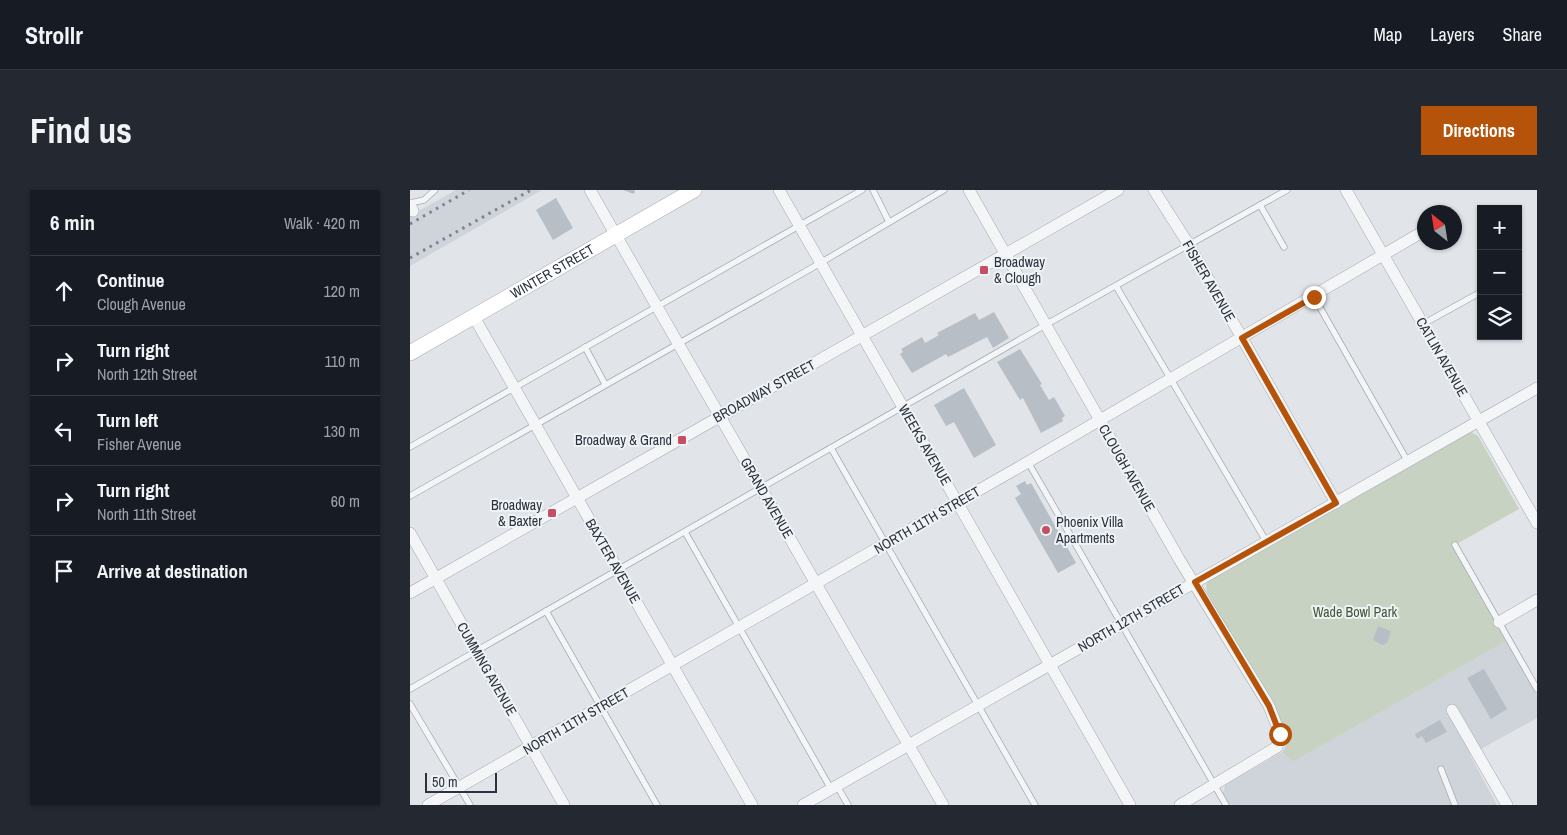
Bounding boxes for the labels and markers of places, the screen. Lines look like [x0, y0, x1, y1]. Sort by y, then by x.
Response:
place label: Broadway & Clough [994, 253, 1045, 287]
marker: Broadway & Clough [978, 264, 990, 276]
place label: Broadway & Grand [575, 431, 672, 449]
marker: Broadway & Grand [676, 434, 688, 446]
place label: Broadway & Baxter [491, 496, 542, 530]
marker: Broadway & Baxter [546, 507, 558, 519]
place label: Phoenix Villa Apartments [1055, 513, 1124, 547]
marker: Phoenix Villa Apartments [1040, 524, 1052, 536]

